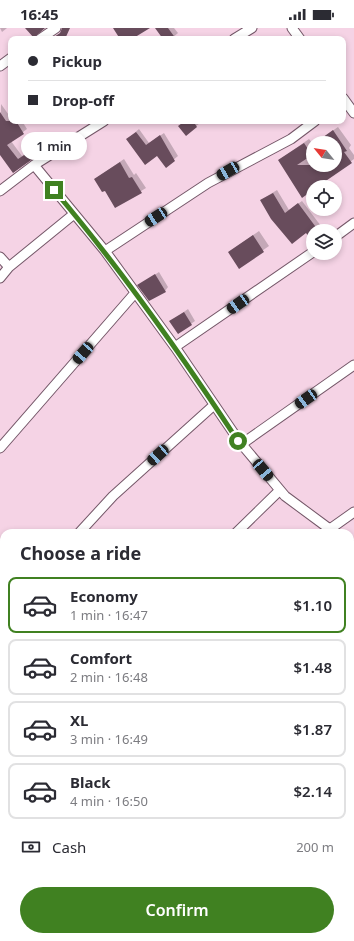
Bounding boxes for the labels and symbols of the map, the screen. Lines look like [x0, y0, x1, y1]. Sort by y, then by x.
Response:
callout: 1 min [21, 132, 87, 160]
north arrow [306, 136, 342, 172]
car [215, 160, 241, 182]
route end [45, 181, 63, 199]
car [143, 205, 169, 229]
car [225, 292, 251, 316]
car [71, 340, 95, 366]
car [293, 387, 319, 411]
route start [229, 432, 247, 450]
car [145, 443, 171, 467]
car [251, 457, 275, 483]

